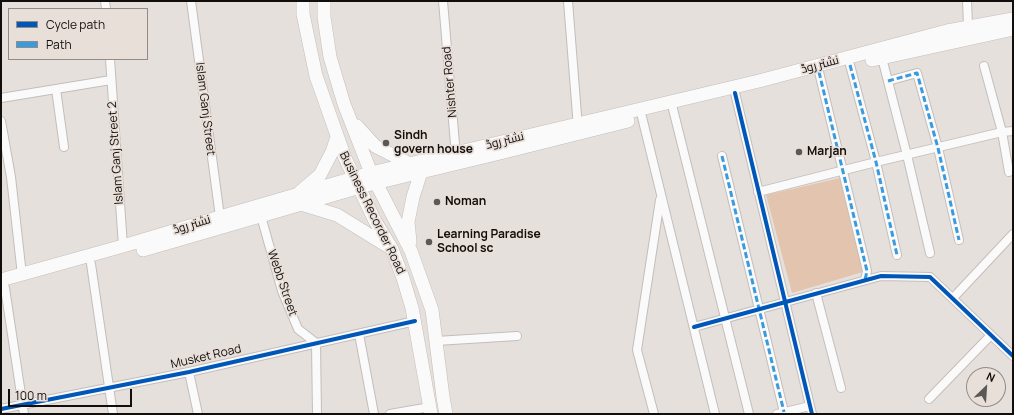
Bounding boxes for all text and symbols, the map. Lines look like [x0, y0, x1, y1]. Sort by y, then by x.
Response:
legend [8, 8, 148, 60]
text: Cycle path [46, 16, 105, 33]
text: Path [46, 36, 72, 53]
street label: Nishter Road [440, 46, 460, 118]
street label: نشتر روڈ [800, 53, 840, 77]
street label: Islam Ganj Street [192, 61, 218, 157]
street label: Islam Ganj Street 2 [105, 101, 127, 205]
place label: Sindh govern house [394, 129, 473, 157]
street label: نشتر روڈ [485, 129, 525, 153]
marker: Sindh govern house [381, 138, 391, 148]
place label: Marjan [807, 145, 847, 159]
marker: Marjan [794, 147, 804, 157]
street label: Business Recorder Road [336, 149, 408, 277]
place label: Noman [445, 195, 486, 209]
marker: Noman [432, 197, 442, 207]
street label: نشتر روڈ [171, 212, 213, 238]
place label: Learning Paradise School sc [437, 228, 541, 256]
marker: Learning Paradise School sc [424, 237, 434, 247]
street label: Webb Street [264, 248, 300, 318]
street label: Musket Road [169, 342, 243, 372]
north arrow [966, 367, 1006, 407]
text: N [984, 368, 998, 385]
scale bar [10, 381, 134, 407]
text: 100 m [15, 387, 47, 404]

